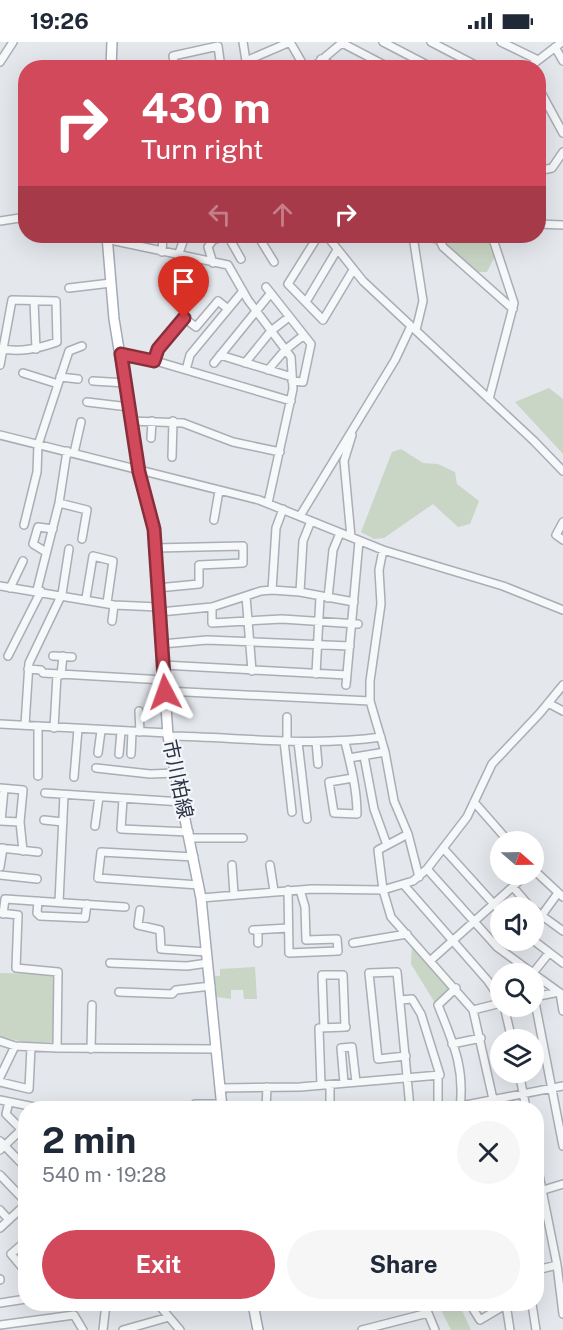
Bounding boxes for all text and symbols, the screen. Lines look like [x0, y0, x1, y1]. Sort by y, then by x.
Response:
text: 19:26 [30, 8, 89, 34]
text: 430 m [141, 83, 271, 132]
icon: right [42, 84, 120, 162]
text: Turn right [141, 133, 264, 165]
icon: left [203, 198, 236, 231]
icon: ahead [266, 198, 299, 231]
icon: right [329, 198, 362, 231]
pin [158, 256, 209, 318]
icon: arrive [167, 265, 200, 298]
position arrow [133, 660, 197, 724]
street label: 市川柏線 [158, 737, 198, 821]
north arrow [490, 831, 544, 885]
map controls [490, 831, 544, 1083]
button: sound [490, 897, 544, 951]
button: search [490, 963, 544, 1017]
button: layers [490, 1029, 544, 1083]
text: 2 min [42, 1119, 136, 1161]
button: close [457, 1121, 520, 1184]
text: 540 m · 19:28 [42, 1163, 166, 1187]
button: Exit [42, 1230, 275, 1299]
button: Share [287, 1230, 520, 1299]

